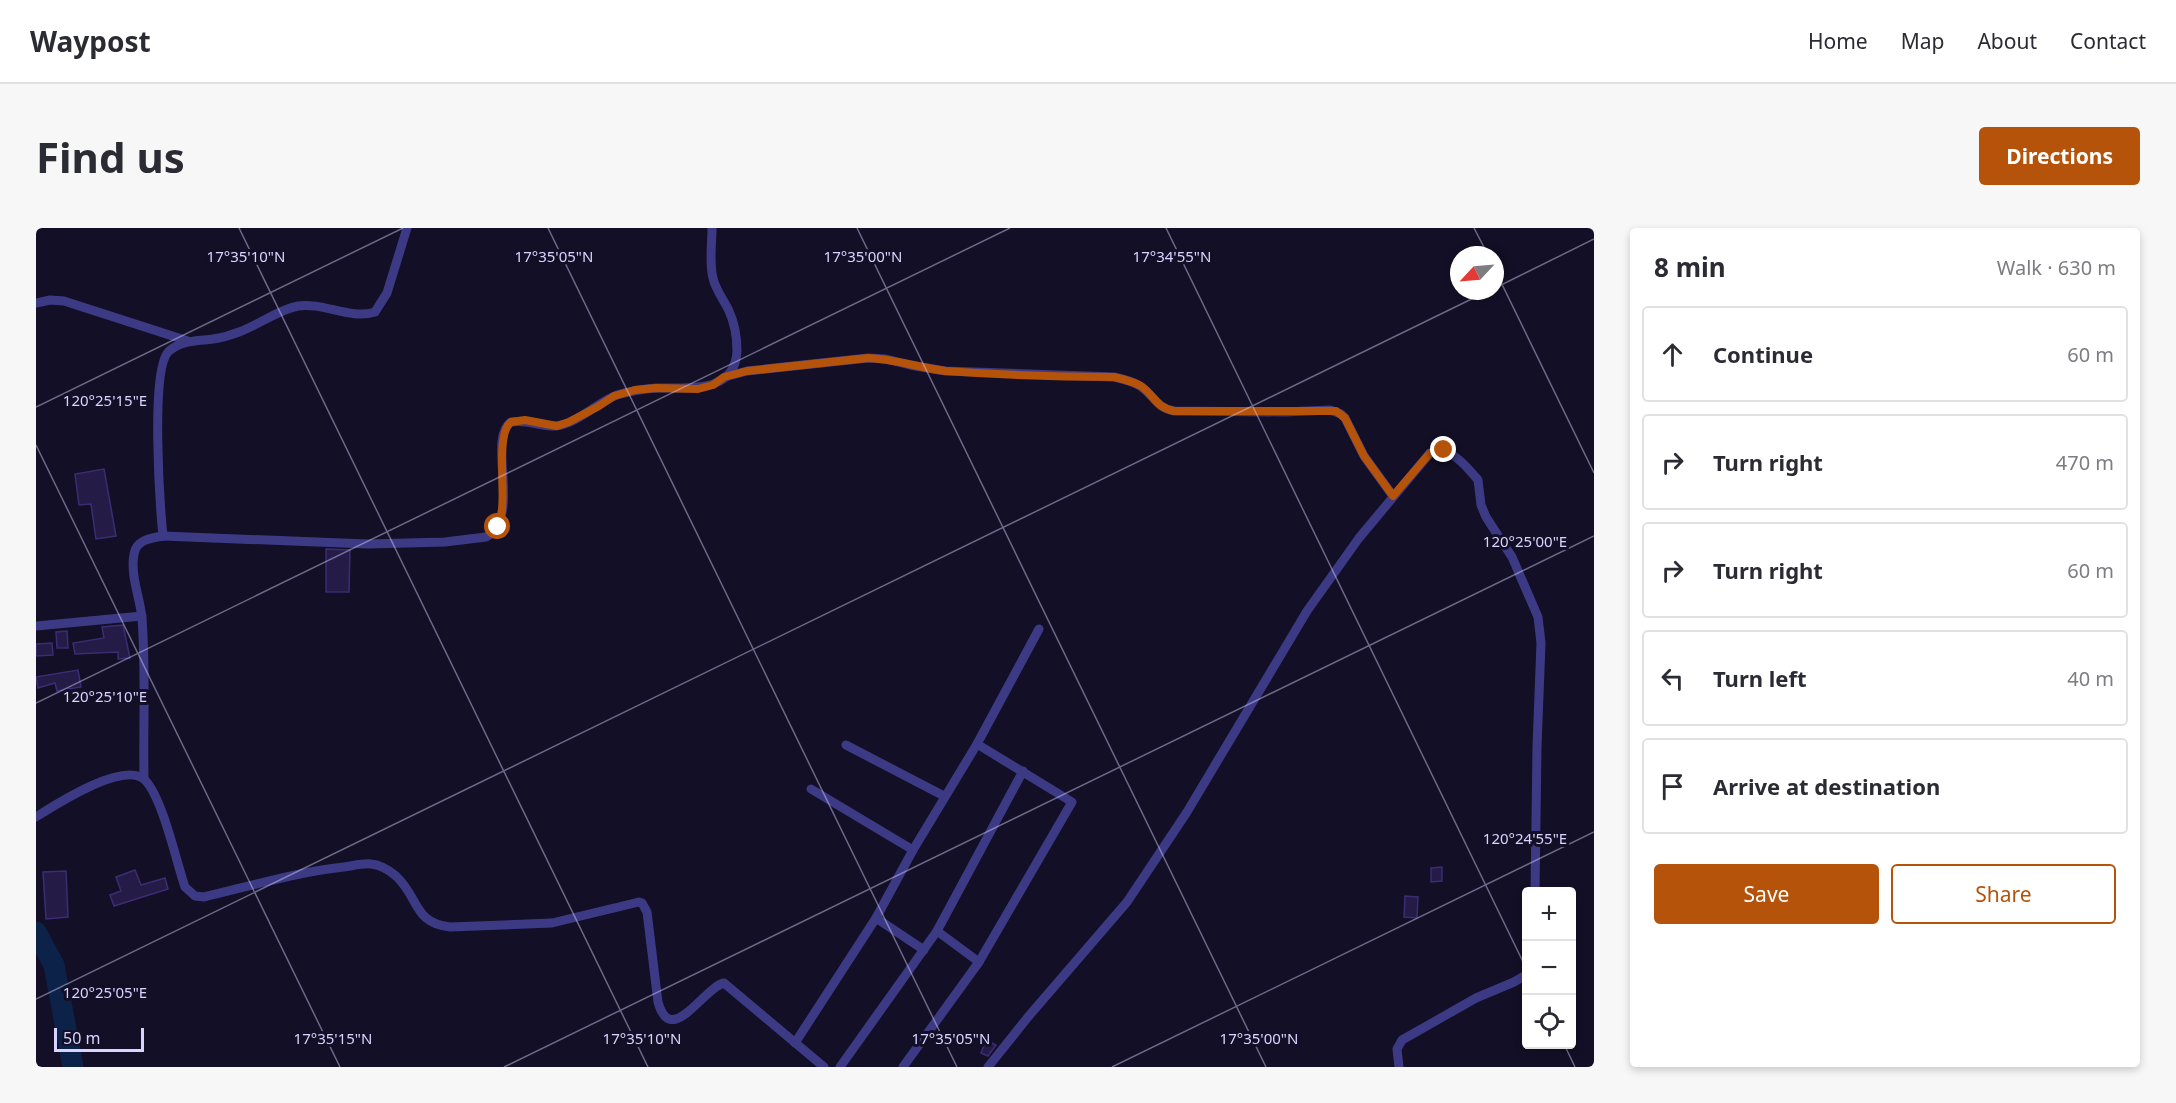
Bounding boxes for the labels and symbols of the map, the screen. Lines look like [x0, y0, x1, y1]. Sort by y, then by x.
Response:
text: 17°35'10"N [207, 246, 285, 266]
text: 17°35'05"N [515, 246, 593, 266]
text: 17°35'00"N [824, 246, 902, 266]
text: 17°34'55"N [1133, 246, 1211, 266]
north arrow [1450, 246, 1504, 300]
text: 120°25'15"E [63, 390, 147, 410]
route end [1430, 436, 1456, 462]
route start [484, 513, 510, 539]
text: 120°25'00"E [1483, 531, 1567, 551]
text: 120°25'10"E [63, 686, 147, 706]
text: 120°24'55"E [1483, 828, 1567, 848]
text: 120°25'05"E [63, 982, 147, 1002]
scale bar [54, 1025, 144, 1052]
text: 17°35'15"N [294, 1028, 372, 1048]
text: 17°35'10"N [603, 1028, 681, 1048]
text: 17°35'05"N [912, 1028, 990, 1048]
text: 17°35'00"N [1220, 1028, 1298, 1048]

